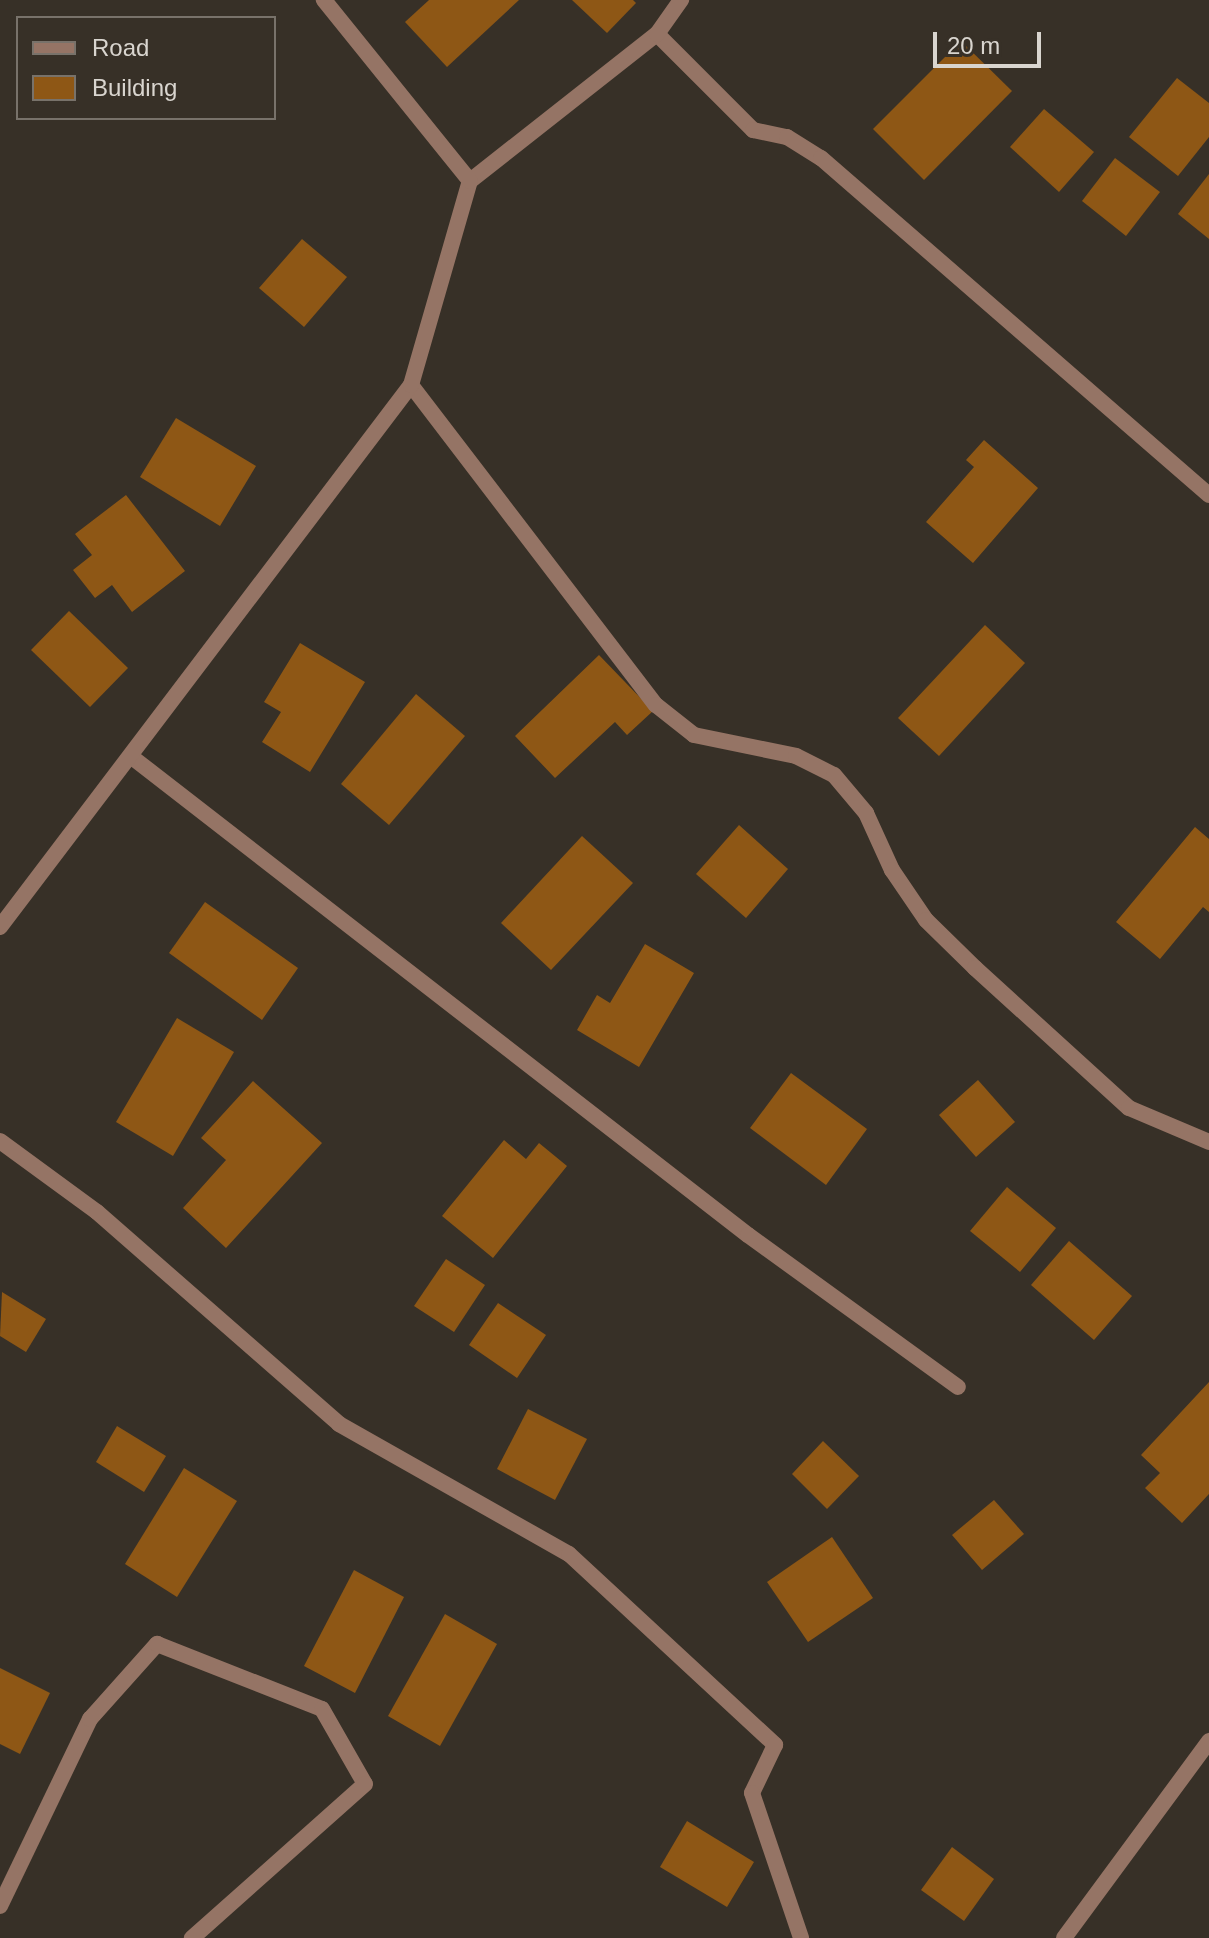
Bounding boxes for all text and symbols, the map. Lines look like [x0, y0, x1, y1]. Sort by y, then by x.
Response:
legend [16, 16, 276, 120]
scale bar [937, 16, 1045, 66]
text: 20 m [947, 32, 1000, 59]
text: Road [92, 34, 149, 61]
text: Building [92, 74, 177, 101]

